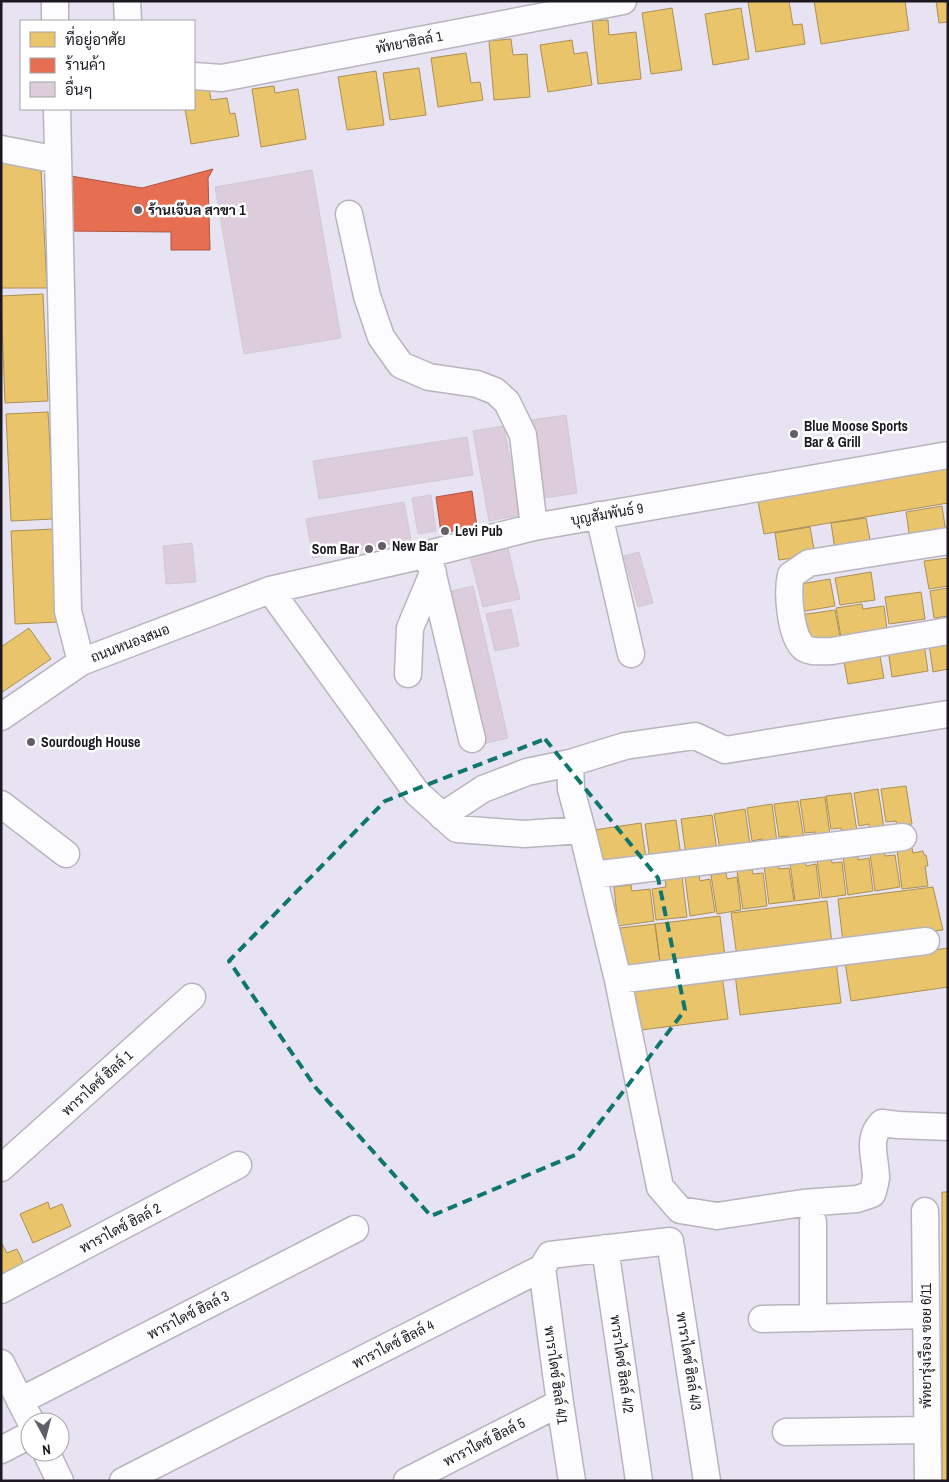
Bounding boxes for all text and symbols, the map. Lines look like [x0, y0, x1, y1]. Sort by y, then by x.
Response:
legend [20, 20, 195, 110]
text: ที่อยู่อาศัย [65, 25, 126, 50]
street label: พัทยาฮิลล์ 1 [374, 27, 445, 57]
text: ร้านค้า [65, 54, 105, 75]
text: อื่นๆ [65, 75, 93, 100]
place label: ร้านเจ๊บล สาขา 1 [148, 201, 246, 219]
marker: ร้านเจ๊บล สาขา 1 [132, 204, 144, 216]
place label: Blue Moose Sports Bar & Grill [804, 417, 908, 451]
marker: Blue Moose Sports Bar & Grill [788, 428, 800, 440]
street label: บุญสัมพันธ์ 9 [569, 499, 645, 530]
place label: Levi Pub [455, 522, 503, 540]
marker: Levi Pub [439, 525, 451, 537]
place label: New Bar [392, 537, 438, 555]
place label: Som Bar [312, 540, 360, 558]
marker: New Bar [376, 540, 388, 552]
marker: Som Bar [363, 543, 375, 555]
street label: ถนนหนองสมอ [88, 620, 172, 666]
place label: Sourdough House [41, 733, 141, 751]
marker: Sourdough House [25, 736, 37, 748]
street label: พาราไดซ์ ฮิลล์ 1 [58, 1046, 137, 1120]
street label: พาราไดซ์ ฮิลล์ 2 [76, 1199, 164, 1257]
street label: พัทยารุ่งเรือง ซอย 6/11 [917, 1283, 936, 1409]
street label: พาราไดซ์ ฮิลล์ 3 [144, 1287, 232, 1343]
street label: พาราไดซ์ ฮิลล์ 4/3 [672, 1311, 706, 1411]
street label: พาราไดซ์ ฮิลล์ 4/2 [606, 1314, 638, 1414]
street label: พาราไดซ์ ฮิลล์ 4 [349, 1315, 438, 1372]
street label: พาราไดซ์ ฮิลล์ 4/1 [540, 1325, 572, 1426]
north arrow [20, 1412, 70, 1462]
street label: พาราไดซ์ ฮิลล์ 5 [440, 1414, 528, 1470]
text: N [41, 1440, 52, 1459]

